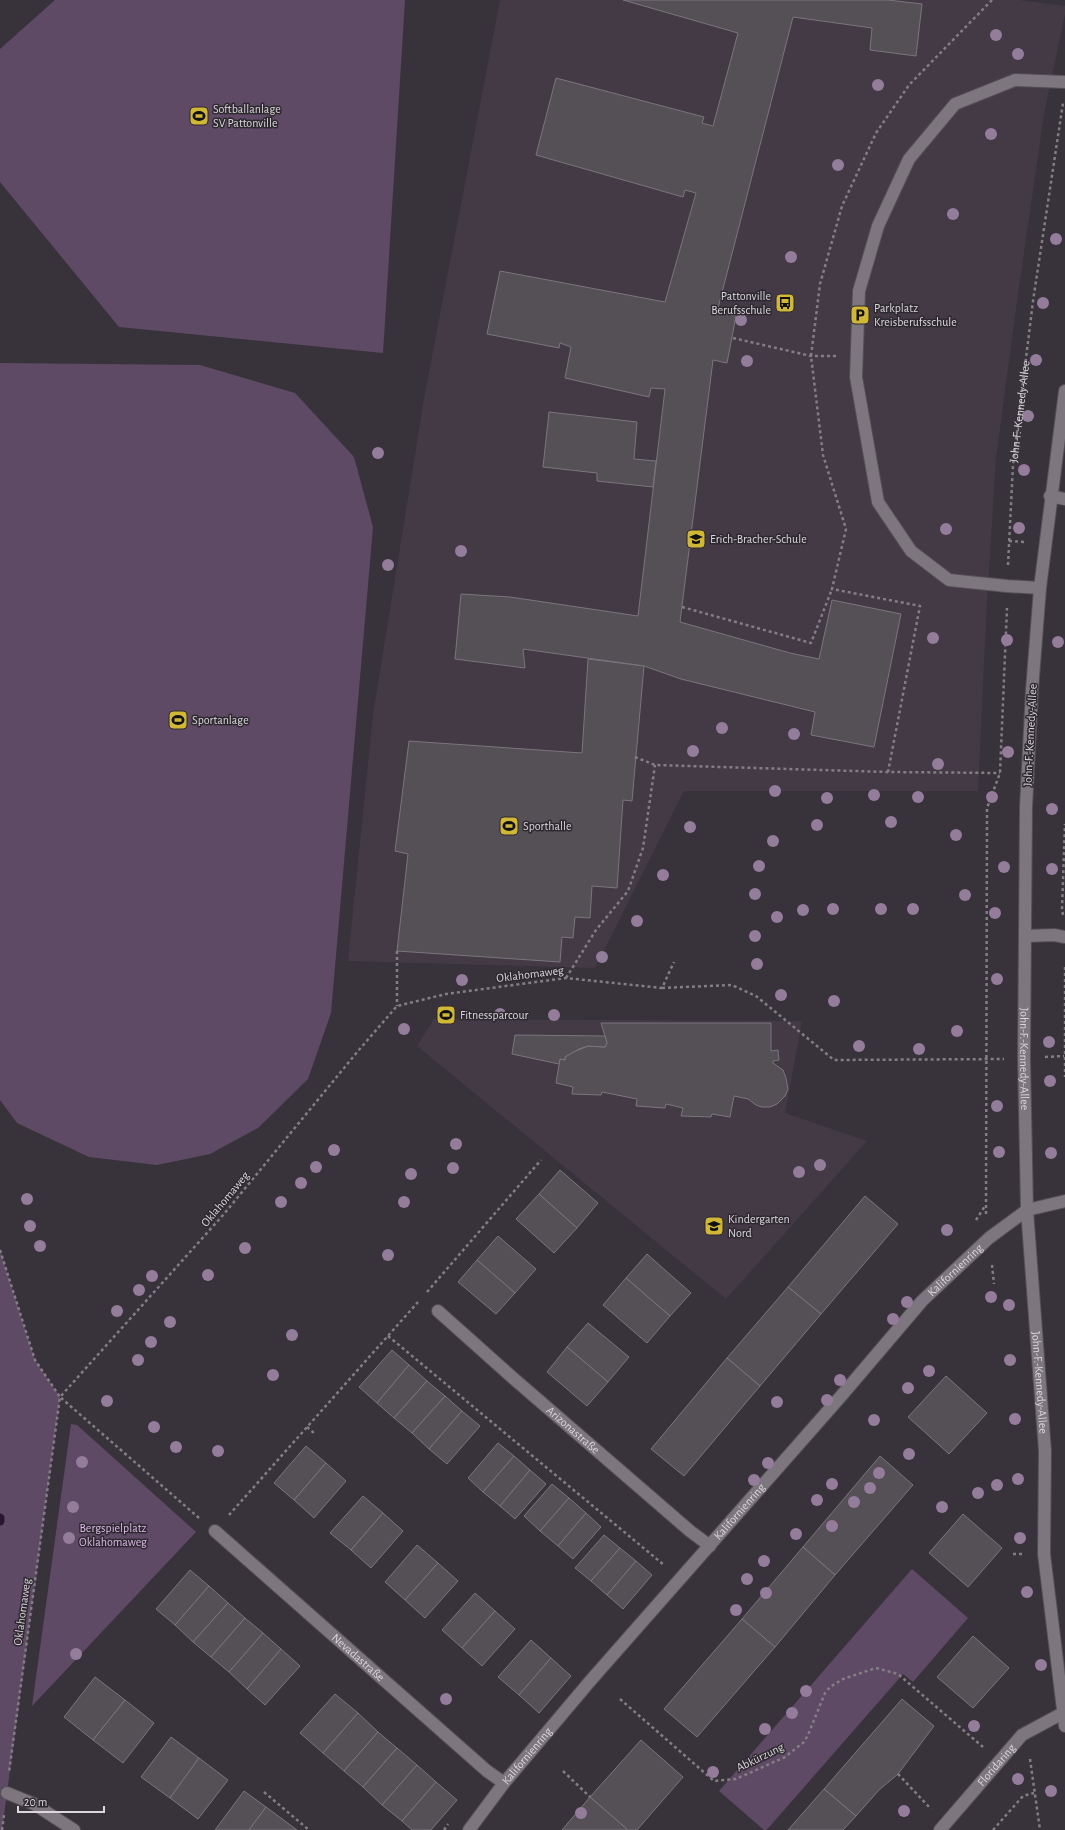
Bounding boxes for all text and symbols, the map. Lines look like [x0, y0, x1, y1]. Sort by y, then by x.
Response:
place label: Softballanlage SV Pattonville [213, 103, 281, 129]
sports icon: Softballanlage SV Pattonville [188, 105, 210, 127]
place label: Pattonville Berufsschule [711, 290, 771, 316]
bus stop icon: Pattonville Berufsschule [774, 292, 796, 314]
place label: Parkplatz Kreisberufsschule [874, 302, 957, 328]
parking icon: Parkplatz Kreisberufsschule [849, 304, 871, 326]
street label: John-F.-Kennedy-Allee [1007, 360, 1032, 463]
school or university icon: Erich-Bracher-Schule [685, 528, 707, 550]
place label: Erich-Bracher-Schule [710, 533, 807, 545]
street label: John-F.-Kennedy-Allee [1021, 683, 1040, 787]
sports icon: Sportanlage [167, 709, 189, 731]
place label: Sportanlage [192, 714, 249, 726]
sports icon: Sporthalle [498, 815, 520, 837]
place label: Sporthalle [523, 820, 572, 832]
street label: Oklahomaweg [496, 964, 565, 984]
sports icon: Fitnessparcour [435, 1004, 457, 1026]
street label: John-F.-Kennedy-Allee [1017, 1007, 1031, 1110]
place label: Fitnessparcour [460, 1009, 528, 1021]
street label: Oklahomaweg [199, 1169, 251, 1229]
place label: Kindergarten Nord [728, 1213, 790, 1239]
school or university icon: Kindergarten Nord [703, 1215, 725, 1237]
street label: Kalifornienring [925, 1241, 985, 1298]
street label: John-F.-Kennedy-Allee [1030, 1331, 1050, 1434]
street label: Arizonastraße [544, 1404, 602, 1456]
street label: Kalifornienring [712, 1481, 767, 1542]
park label: Bergspielplatz Oklahomaweg [79, 1522, 147, 1548]
street label: Oklahomaweg [11, 1577, 33, 1646]
street label: Nevadastraße [330, 1631, 387, 1684]
street label: Kalifornienring [499, 1725, 554, 1787]
street label: Abkürzung [734, 1740, 786, 1774]
street label: Floridaring [975, 1741, 1018, 1788]
scale bar [18, 1788, 104, 1814]
text: 20 m [24, 1796, 47, 1808]

